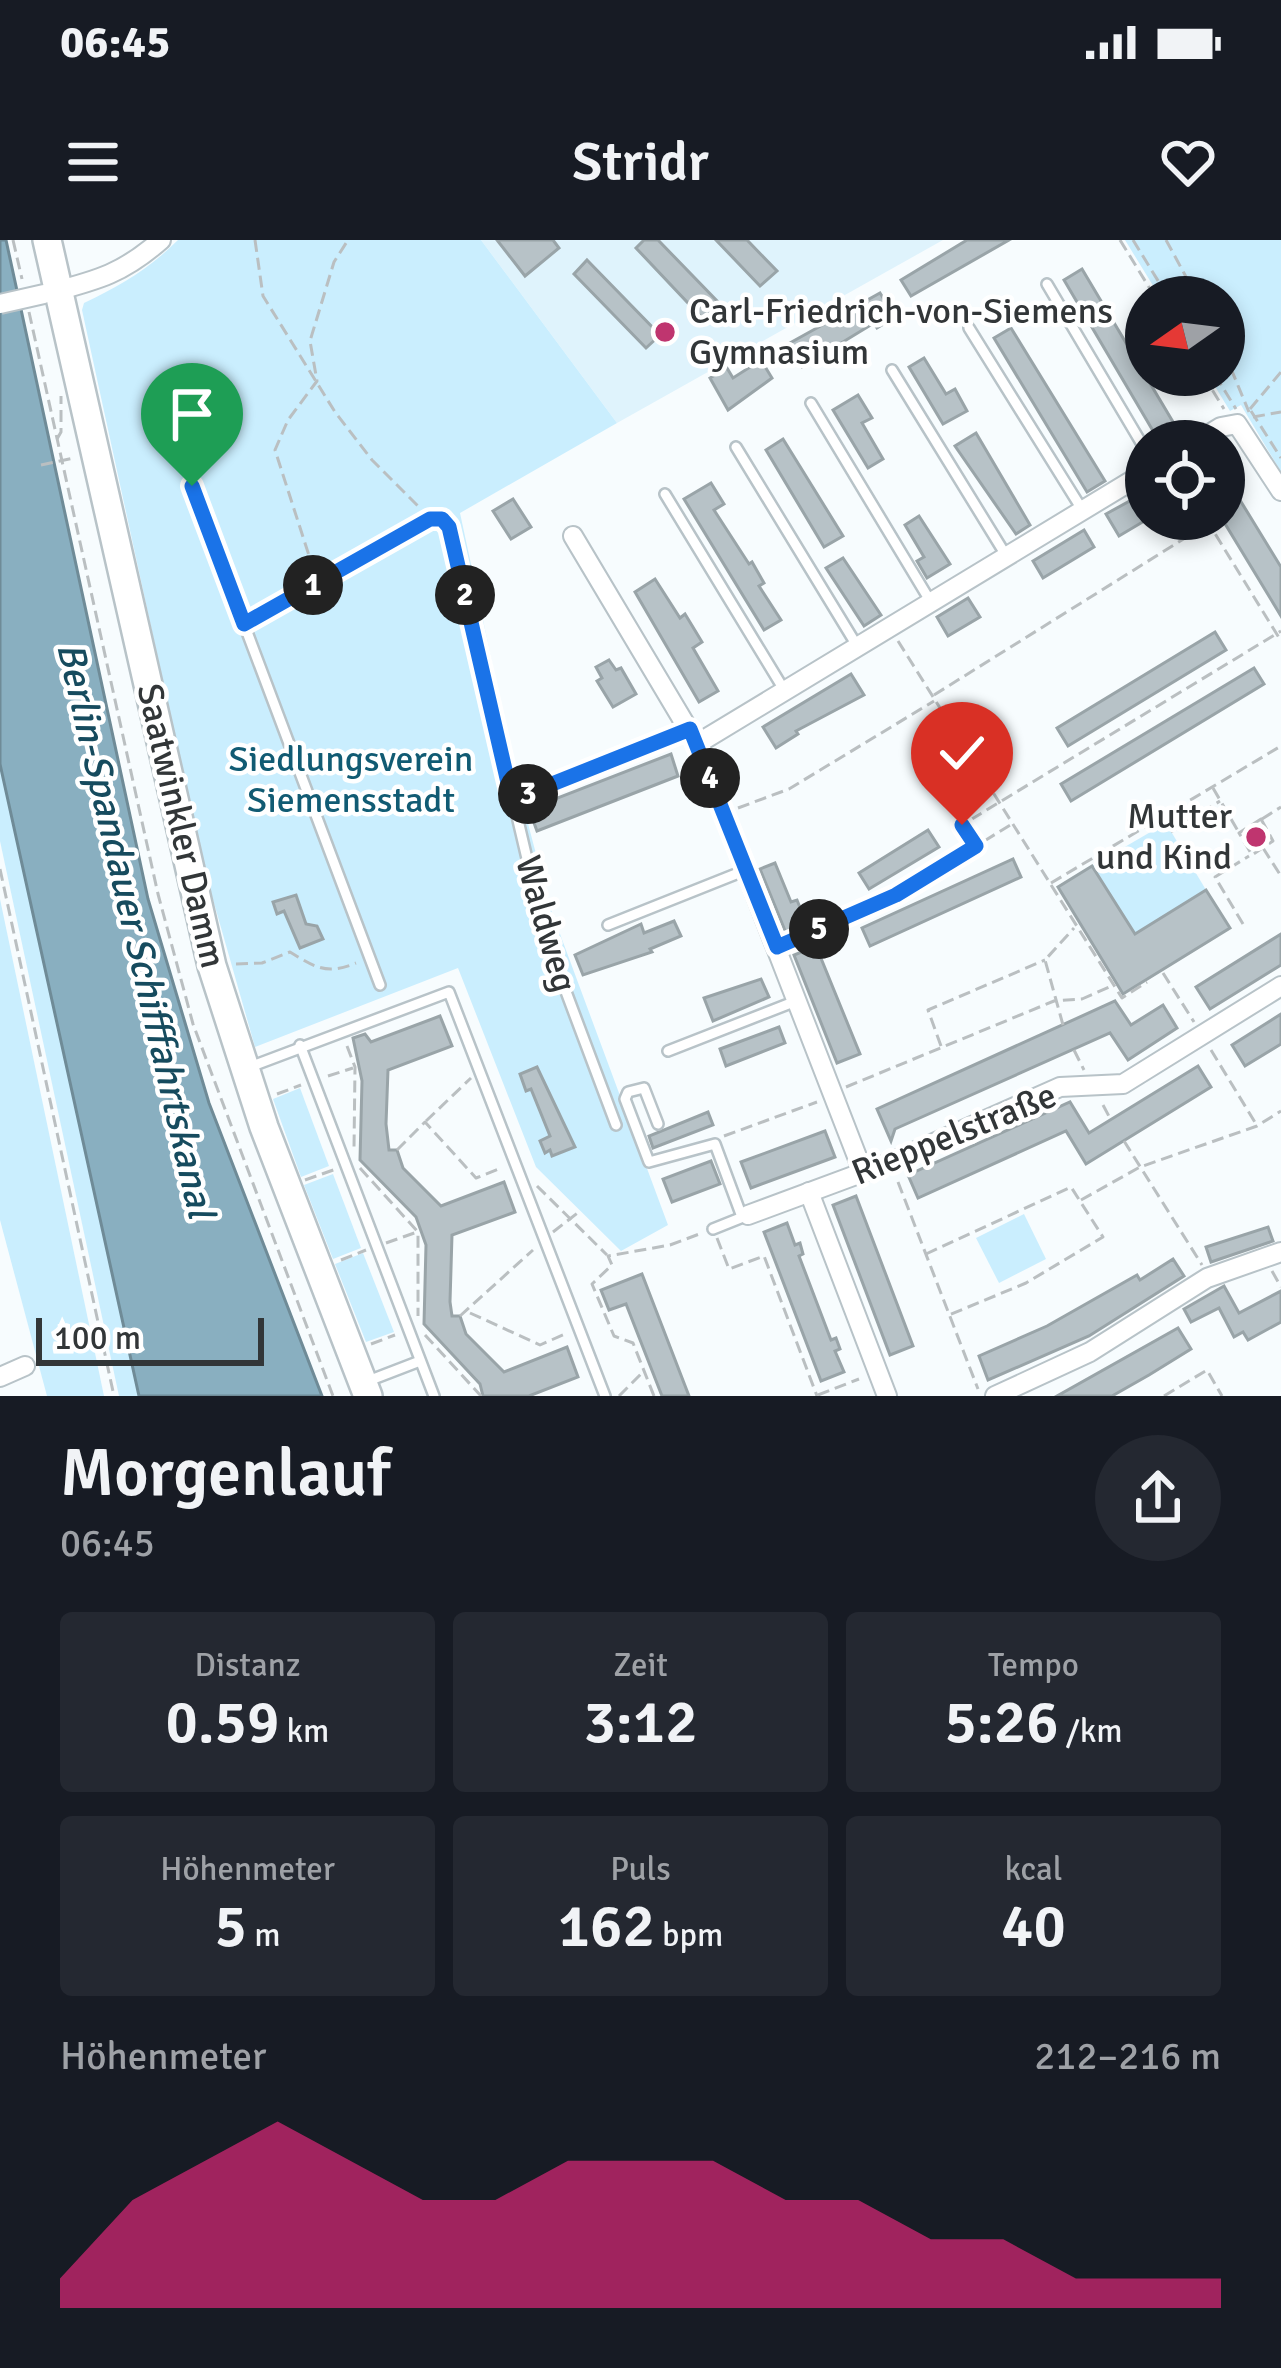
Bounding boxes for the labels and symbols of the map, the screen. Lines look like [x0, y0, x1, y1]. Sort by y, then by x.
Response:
north arrow [1125, 276, 1245, 396]
place label: Carl-Friedrich-von-Siemens Gymnasium [689, 289, 1113, 375]
marker: Carl-Friedrich-von-Siemens Gymnasium [652, 319, 678, 345]
pin [141, 363, 243, 486]
pin: 1 [283, 555, 343, 615]
pin: 2 [435, 565, 495, 625]
water label: Berlin-Spandauer Schifffahrtskanal [46, 637, 226, 1225]
street label: Saatwinkler Damm [126, 679, 236, 973]
pin [911, 702, 1013, 825]
park label: Siedlungsverein Siemensstadt [229, 737, 473, 823]
pin: 4 [680, 748, 740, 808]
pin: 3 [498, 764, 558, 824]
place label: Mutter und Kind [1096, 794, 1233, 880]
marker: Mutter und Kind [1243, 824, 1269, 850]
street label: Waldweg [505, 851, 587, 997]
pin: 5 [789, 899, 849, 959]
street label: Rieppelstraße [845, 1073, 1063, 1195]
scale bar [36, 1312, 264, 1365]

